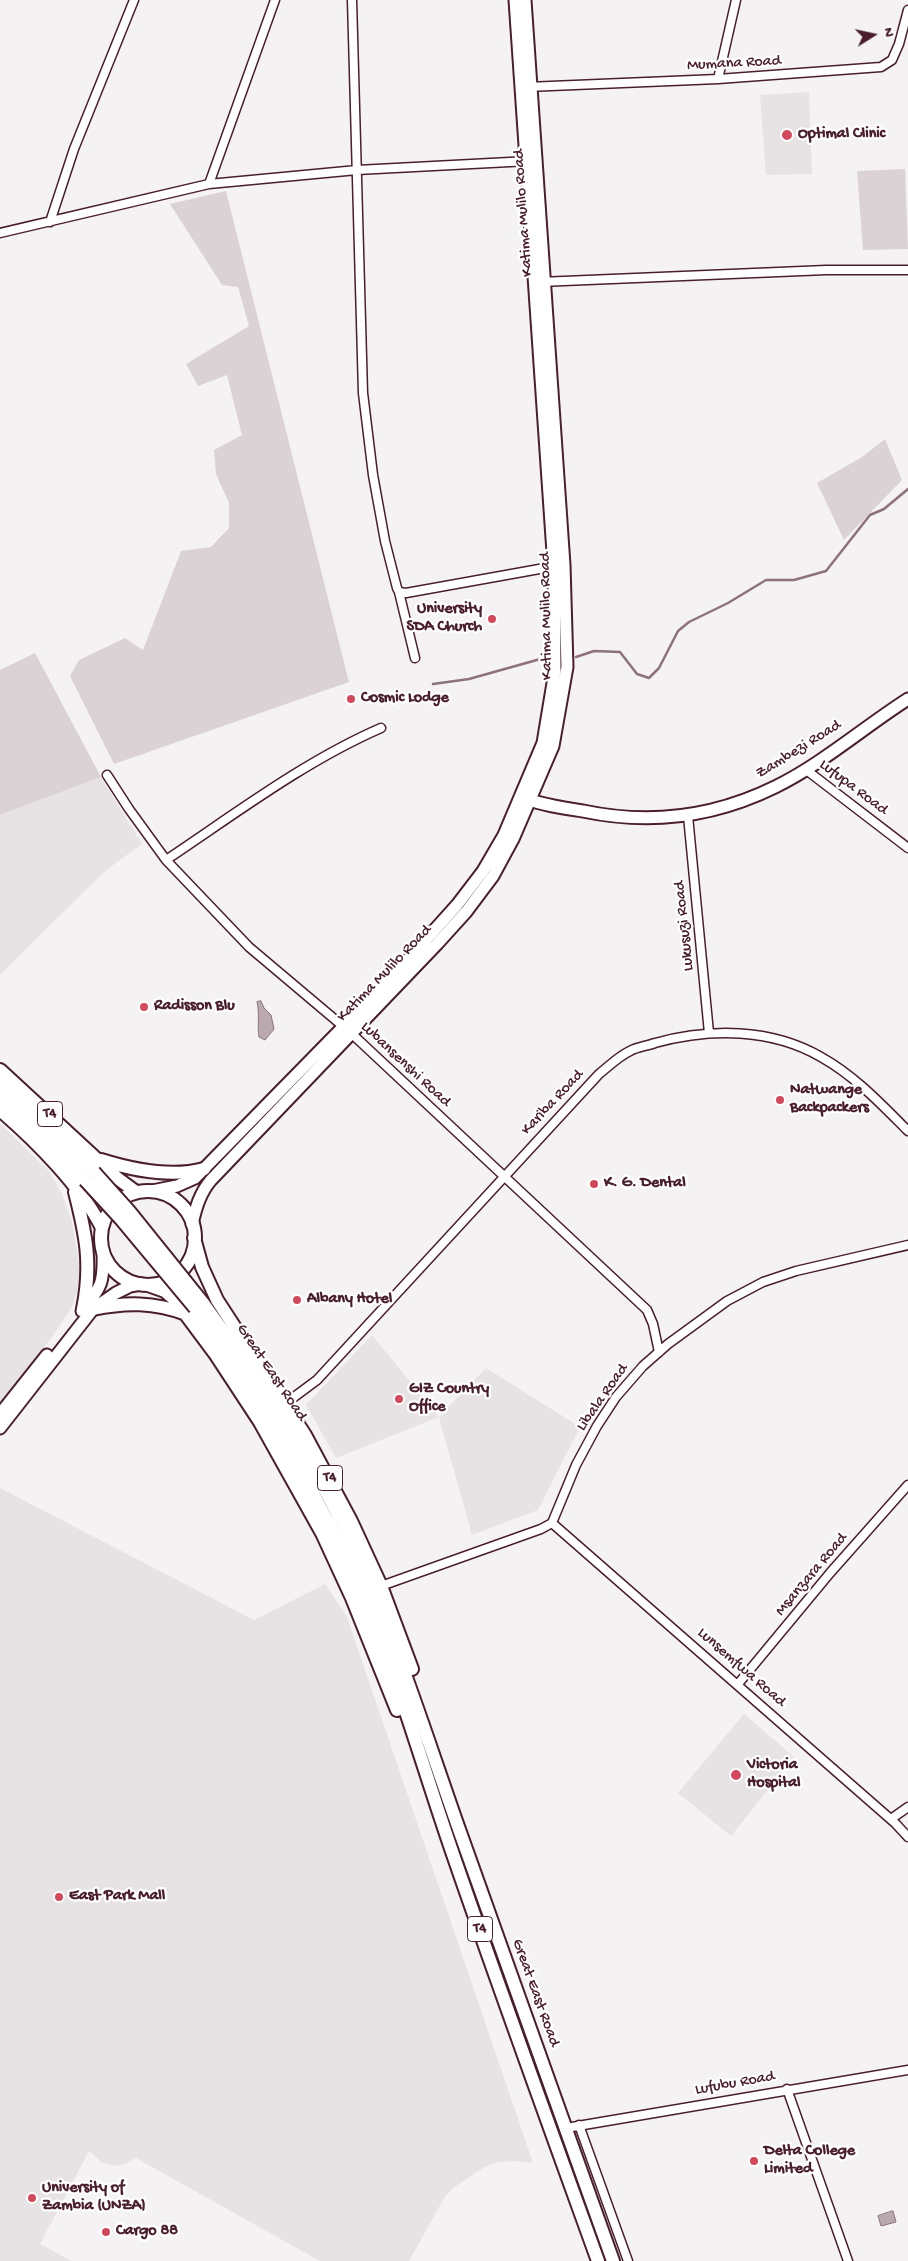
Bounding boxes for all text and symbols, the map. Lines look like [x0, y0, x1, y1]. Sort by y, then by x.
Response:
north arrow [848, 10, 898, 60]
text: N [879, 26, 897, 38]
street label: Mumana Road [687, 52, 781, 76]
place label: Optimal Clinic [798, 125, 885, 145]
marker: Optimal Clinic [780, 128, 794, 142]
street label: Katima Mulilo Road [510, 149, 538, 277]
street label: Katima Mulilo Road [536, 552, 558, 680]
place label: University SDA Church [406, 600, 482, 638]
marker: University SDA Church [486, 613, 498, 625]
place label: Cosmic Lodge [361, 689, 449, 709]
marker: Cosmic Lodge [345, 693, 357, 705]
street label: Zambezi Road [753, 716, 845, 784]
street label: Lufupa Road [815, 756, 891, 820]
street label: Lukusuzi Road [671, 880, 699, 972]
street label: Katima Mulilo Road [334, 921, 436, 1027]
place label: Radisson Blu [154, 997, 235, 1017]
marker: Radisson Blu [138, 1001, 150, 1013]
street label: Lubansenshi Road [356, 1018, 454, 1112]
street label: Kariba Road [518, 1066, 588, 1140]
place label: Natwange Backpackers [790, 1081, 869, 1119]
marker: Natwange Backpackers [774, 1094, 786, 1106]
road number: T4 [38, 1102, 62, 1126]
place label: K. G. Dental [604, 1174, 686, 1194]
marker: K. G. Dental [588, 1178, 600, 1190]
place label: Albany Hotel [307, 1290, 392, 1310]
marker: Albany Hotel [291, 1294, 303, 1306]
street label: Great East Road [231, 1321, 311, 1425]
street label: Libala Road [573, 1361, 633, 1435]
place label: GIZ Country Office [409, 1380, 489, 1418]
marker: GIZ Country Office [393, 1393, 405, 1405]
road number: T4 [318, 1466, 342, 1490]
street label: Msanzara Road [772, 1529, 852, 1621]
street label: Lunsemfwa Road [693, 1624, 789, 1712]
place label: Victoria Hospital [747, 1756, 801, 1794]
marker: Victoria Hospital [729, 1768, 743, 1782]
place label: East Park Mall [69, 1887, 165, 1907]
marker: East Park Mall [53, 1891, 65, 1903]
road number: T4 [468, 1916, 492, 1942]
street label: Great East Road [507, 1937, 563, 2049]
street label: Lufubu Road [694, 2068, 776, 2100]
place label: Delta College Limited [764, 2142, 855, 2180]
marker: Delta College Limited [748, 2155, 760, 2167]
place label: University of Zambia (UNZA) [42, 2179, 146, 2217]
marker: University of Zambia (UNZA) [26, 2192, 38, 2204]
place label: Cargo 88 [116, 2222, 178, 2242]
marker: Cargo 88 [100, 2226, 112, 2238]

